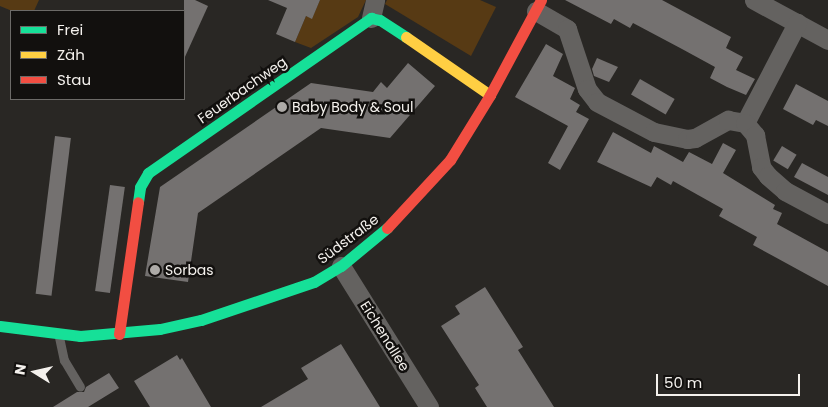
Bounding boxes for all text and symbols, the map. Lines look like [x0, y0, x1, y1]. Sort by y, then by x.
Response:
legend [10, 10, 185, 100]
text: Frei [57, 19, 83, 40]
text: Zäh [57, 44, 85, 65]
street label: Feuerbachweg [194, 53, 290, 127]
text: Stau [57, 69, 91, 90]
place label: Baby Body & Soul [292, 99, 413, 115]
marker: Baby Body & Soul [276, 101, 288, 113]
street label: Südstraße [314, 211, 382, 267]
place label: Sorbas [165, 262, 214, 278]
marker: Sorbas [149, 264, 161, 276]
street label: Eichenallee [357, 298, 413, 374]
north arrow [10, 347, 60, 397]
text: N [9, 362, 31, 376]
scale bar [658, 364, 802, 396]
text: 50 m [664, 372, 702, 393]

